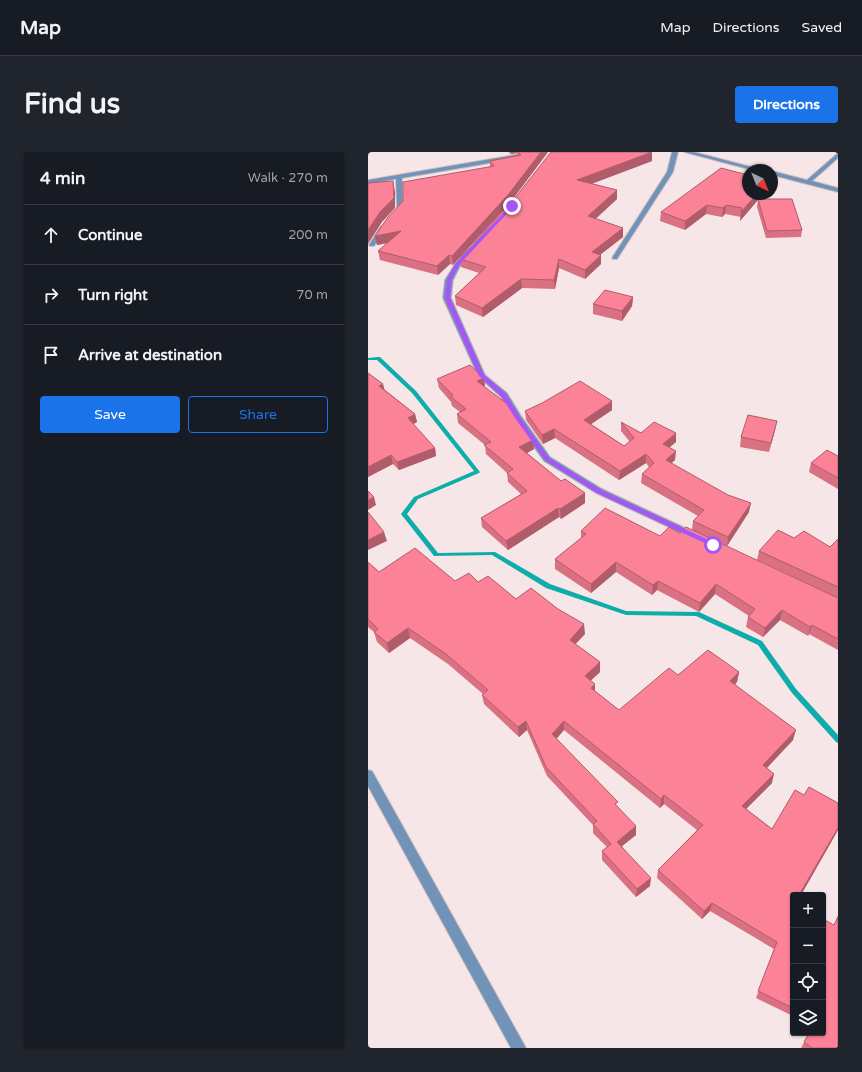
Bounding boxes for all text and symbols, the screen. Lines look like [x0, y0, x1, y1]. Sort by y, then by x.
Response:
text: Map [20, 17, 61, 39]
text: Map [660, 19, 691, 36]
text: Directions [713, 19, 780, 36]
text: Saved [802, 19, 842, 36]
button: Directions [735, 86, 838, 123]
text: Find us [24, 87, 120, 121]
north arrow [742, 164, 778, 200]
text: 4 min [40, 168, 85, 189]
text: Walk · 270 m [248, 170, 328, 186]
route end [503, 197, 521, 215]
icon: ahead [40, 224, 62, 246]
text: Continue [78, 226, 142, 244]
text: 200 m [288, 227, 328, 243]
icon: right [40, 284, 62, 306]
text: Turn right [78, 286, 148, 304]
text: 70 m [296, 287, 328, 303]
icon: arrive [40, 344, 62, 366]
text: Arrive at destination [78, 346, 222, 364]
button: Save [40, 396, 180, 433]
button: Share [188, 396, 328, 433]
route start [704, 536, 722, 554]
map controls [790, 892, 826, 1036]
button: + [790, 892, 826, 928]
button: − [790, 928, 826, 964]
button: locate [790, 964, 826, 1000]
button: layers [790, 1000, 826, 1036]

